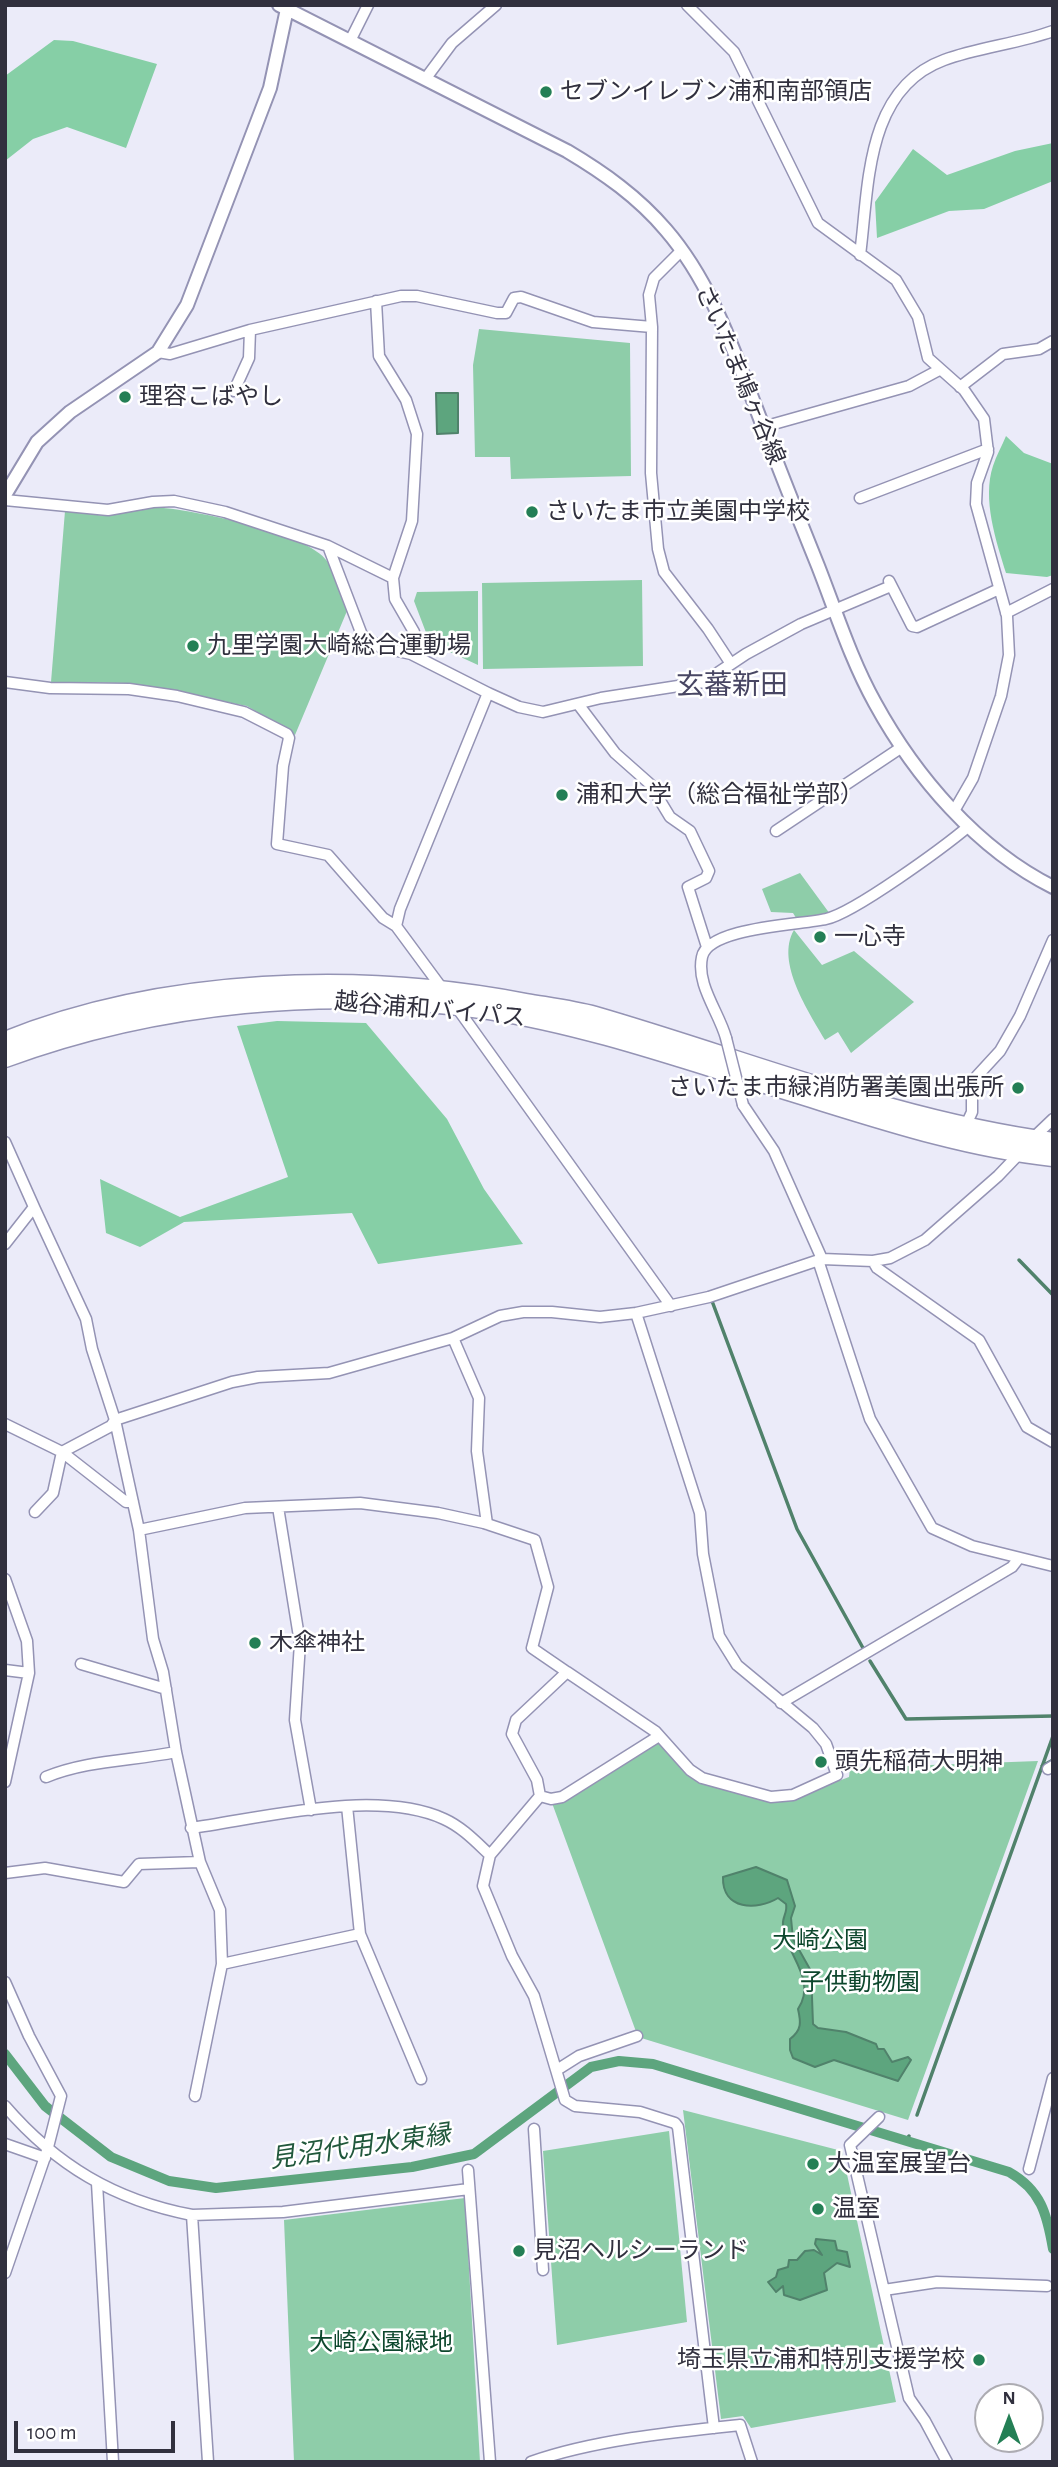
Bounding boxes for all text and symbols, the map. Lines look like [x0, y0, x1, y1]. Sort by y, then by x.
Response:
place label: セブンイレブン浦和南部領店 [560, 78, 872, 106]
marker: セブンイレブン浦和南部領店 [538, 84, 554, 100]
street label: さいたま鳩ヶ谷線 [689, 281, 791, 469]
place label: 理容こばやし [139, 383, 283, 411]
marker: 理容こばやし [117, 389, 133, 405]
place label: さいたま市立美園中学校 [546, 498, 810, 526]
marker: さいたま市立美園中学校 [524, 504, 540, 520]
place label: 九里学園大崎総合運動場 [207, 632, 471, 660]
marker: 九里学園大崎総合運動場 [185, 638, 201, 654]
district label: 玄蕃新田 [676, 669, 788, 703]
place label: 浦和大学（総合福祉学部） [576, 781, 864, 809]
marker: 浦和大学（総合福祉学部） [554, 787, 570, 803]
place label: 一心寺 [834, 923, 906, 951]
marker: 一心寺 [812, 929, 828, 945]
street label: 越谷浦和バイパス [333, 987, 527, 1033]
place label: さいたま市緑消防署美園出張所 [668, 1074, 1004, 1102]
marker: さいたま市緑消防署美園出張所 [1010, 1080, 1026, 1096]
place label: 木傘神社 [269, 1629, 365, 1657]
marker: 木傘神社 [247, 1635, 263, 1651]
place label: 頭先稲荷大明神 [835, 1748, 1003, 1776]
marker: 頭先稲荷大明神 [813, 1754, 829, 1770]
park label: 大崎公園 [772, 1927, 868, 1955]
park label: 子供動物園 [800, 1969, 920, 1997]
water label: 見沼代用水東縁 [268, 2119, 452, 2175]
place label: 大温室展望台 [827, 2150, 971, 2178]
marker: 大温室展望台 [805, 2156, 821, 2172]
place label: 温室 [832, 2195, 880, 2223]
marker: 温室 [810, 2201, 826, 2217]
place label: 見沼ヘルシーランド [533, 2237, 749, 2265]
marker: 見沼ヘルシーランド [511, 2243, 527, 2259]
park label: 大崎公園緑地 [309, 2329, 453, 2357]
place label: 埼玉県立浦和特別支援学校 [677, 2346, 965, 2374]
marker: 埼玉県立浦和特別支援学校 [971, 2352, 987, 2368]
north arrow [974, 2383, 1044, 2453]
text: N [1002, 2389, 1016, 2408]
scale bar [18, 2408, 178, 2452]
text: 100 m [27, 2422, 77, 2443]

